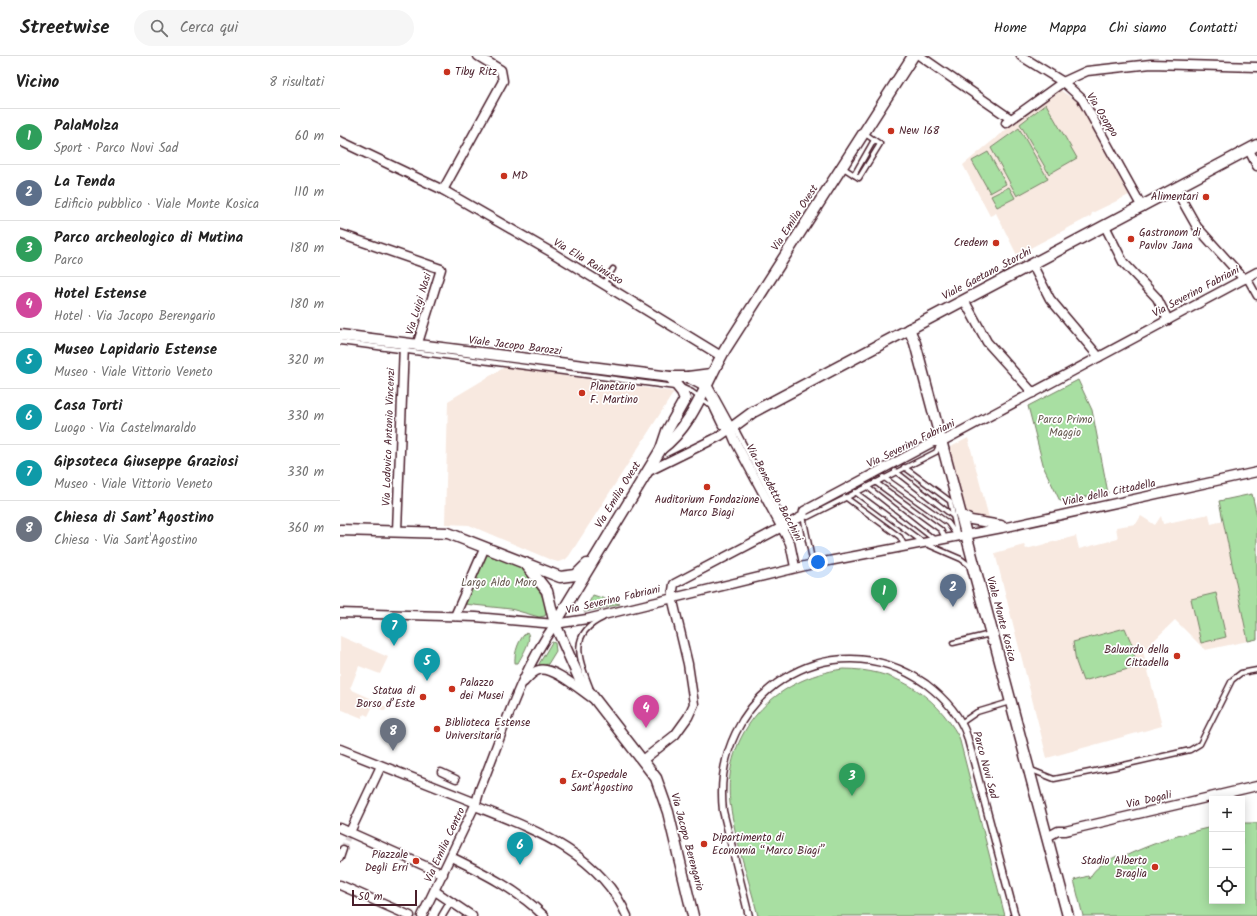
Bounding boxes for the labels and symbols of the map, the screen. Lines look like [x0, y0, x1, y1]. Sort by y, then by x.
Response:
place label: Tiby Ritz [455, 63, 497, 81]
marker: Tiby Ritz [442, 67, 452, 77]
street label: Via Osoppo [1081, 89, 1123, 141]
place label: New 168 [899, 122, 940, 140]
marker: New 168 [886, 126, 896, 136]
place label: MD [512, 167, 528, 185]
marker: MD [499, 171, 509, 181]
street label: Via Emilia Ovest [767, 181, 824, 255]
place label: Alimentari [1151, 188, 1198, 206]
marker: Alimentari [1201, 192, 1211, 202]
place label: Gastronom di Pavlov Jana [1139, 224, 1201, 255]
street label: Via Elia Rainusso [549, 234, 627, 290]
place label: Credem [954, 234, 988, 252]
marker: Gastronom di Pavlov Jana [1126, 234, 1136, 244]
marker: Credem [991, 238, 1001, 248]
street label: Viale Gaetano Storchi [939, 243, 1035, 305]
street label: Via Severino Fabriani [1149, 261, 1243, 323]
street label: Via Luigi Nasi [401, 270, 437, 337]
street label: Viale Jacopo Barozzi [467, 331, 563, 361]
street label: Via Lodovico Antonio Vincenzi [378, 367, 400, 506]
place label: Planetario F. Martino [590, 378, 638, 409]
marker: Planetario F. Martino [577, 388, 587, 398]
park label: Parco Primo Maggio [1037, 411, 1093, 442]
street label: Via Severino Fabriani [864, 415, 959, 473]
street label: Via Benedetto Bacchini [741, 441, 808, 545]
street label: Via Emilia Ovest [590, 457, 646, 532]
street label: Viale della Cittadella [1061, 474, 1157, 512]
marker: Auditorium Fondazione Marco Biagi [702, 482, 712, 492]
place label: Auditorium Fondazione Marco Biagi [655, 491, 759, 522]
your location [808, 552, 828, 572]
park label: Largo Aldo Moro [461, 574, 537, 592]
pin: 2 [940, 574, 966, 607]
street label: Viale Monte Kosica [981, 574, 1021, 664]
pin: 1 [871, 578, 897, 611]
street label: Via Severino Fabriani [564, 580, 662, 620]
pin: 7 [381, 613, 407, 646]
place label: Baluardo della Cittadella [1104, 641, 1169, 672]
pin: 5 [414, 648, 440, 681]
marker: Baluardo della Cittadella [1172, 651, 1182, 661]
place label: Palazzo dei Musei [460, 674, 504, 705]
place label: Statua di Borso d’Este [356, 682, 415, 713]
marker: Palazzo dei Musei [447, 684, 457, 694]
marker: Statua di Borso d’Este [418, 692, 428, 702]
pin: 4 [633, 695, 659, 728]
place label: Biblioteca Estense Universitaria [445, 714, 530, 745]
pin: 8 [380, 718, 406, 751]
marker: Biblioteca Estense Universitaria [432, 724, 442, 734]
street label: Parco Novi Sad [967, 729, 1003, 801]
pin: 3 [839, 763, 865, 796]
place label: Ex-Ospedale Sant'Agostino [571, 766, 633, 797]
marker: Ex-Ospedale Sant'Agostino [558, 776, 568, 786]
street label: Via Dogali [1125, 786, 1174, 814]
street label: Via Jacopo Berengario [665, 791, 709, 893]
street label: Via Emilia Centro [420, 804, 470, 886]
place label: Dipartimento di Economia “Marco Biagi” [712, 829, 825, 860]
pin: 6 [507, 832, 533, 865]
marker: Dipartimento di Economia “Marco Biagi” [699, 839, 709, 849]
place label: Piazzale Degli Erri [365, 846, 408, 877]
place label: Stadio Alberto Braglia [1081, 852, 1147, 883]
marker: Piazzale Degli Erri [411, 856, 421, 866]
marker: Stadio Alberto Braglia [1150, 862, 1160, 872]
scale bar [352, 888, 417, 907]

